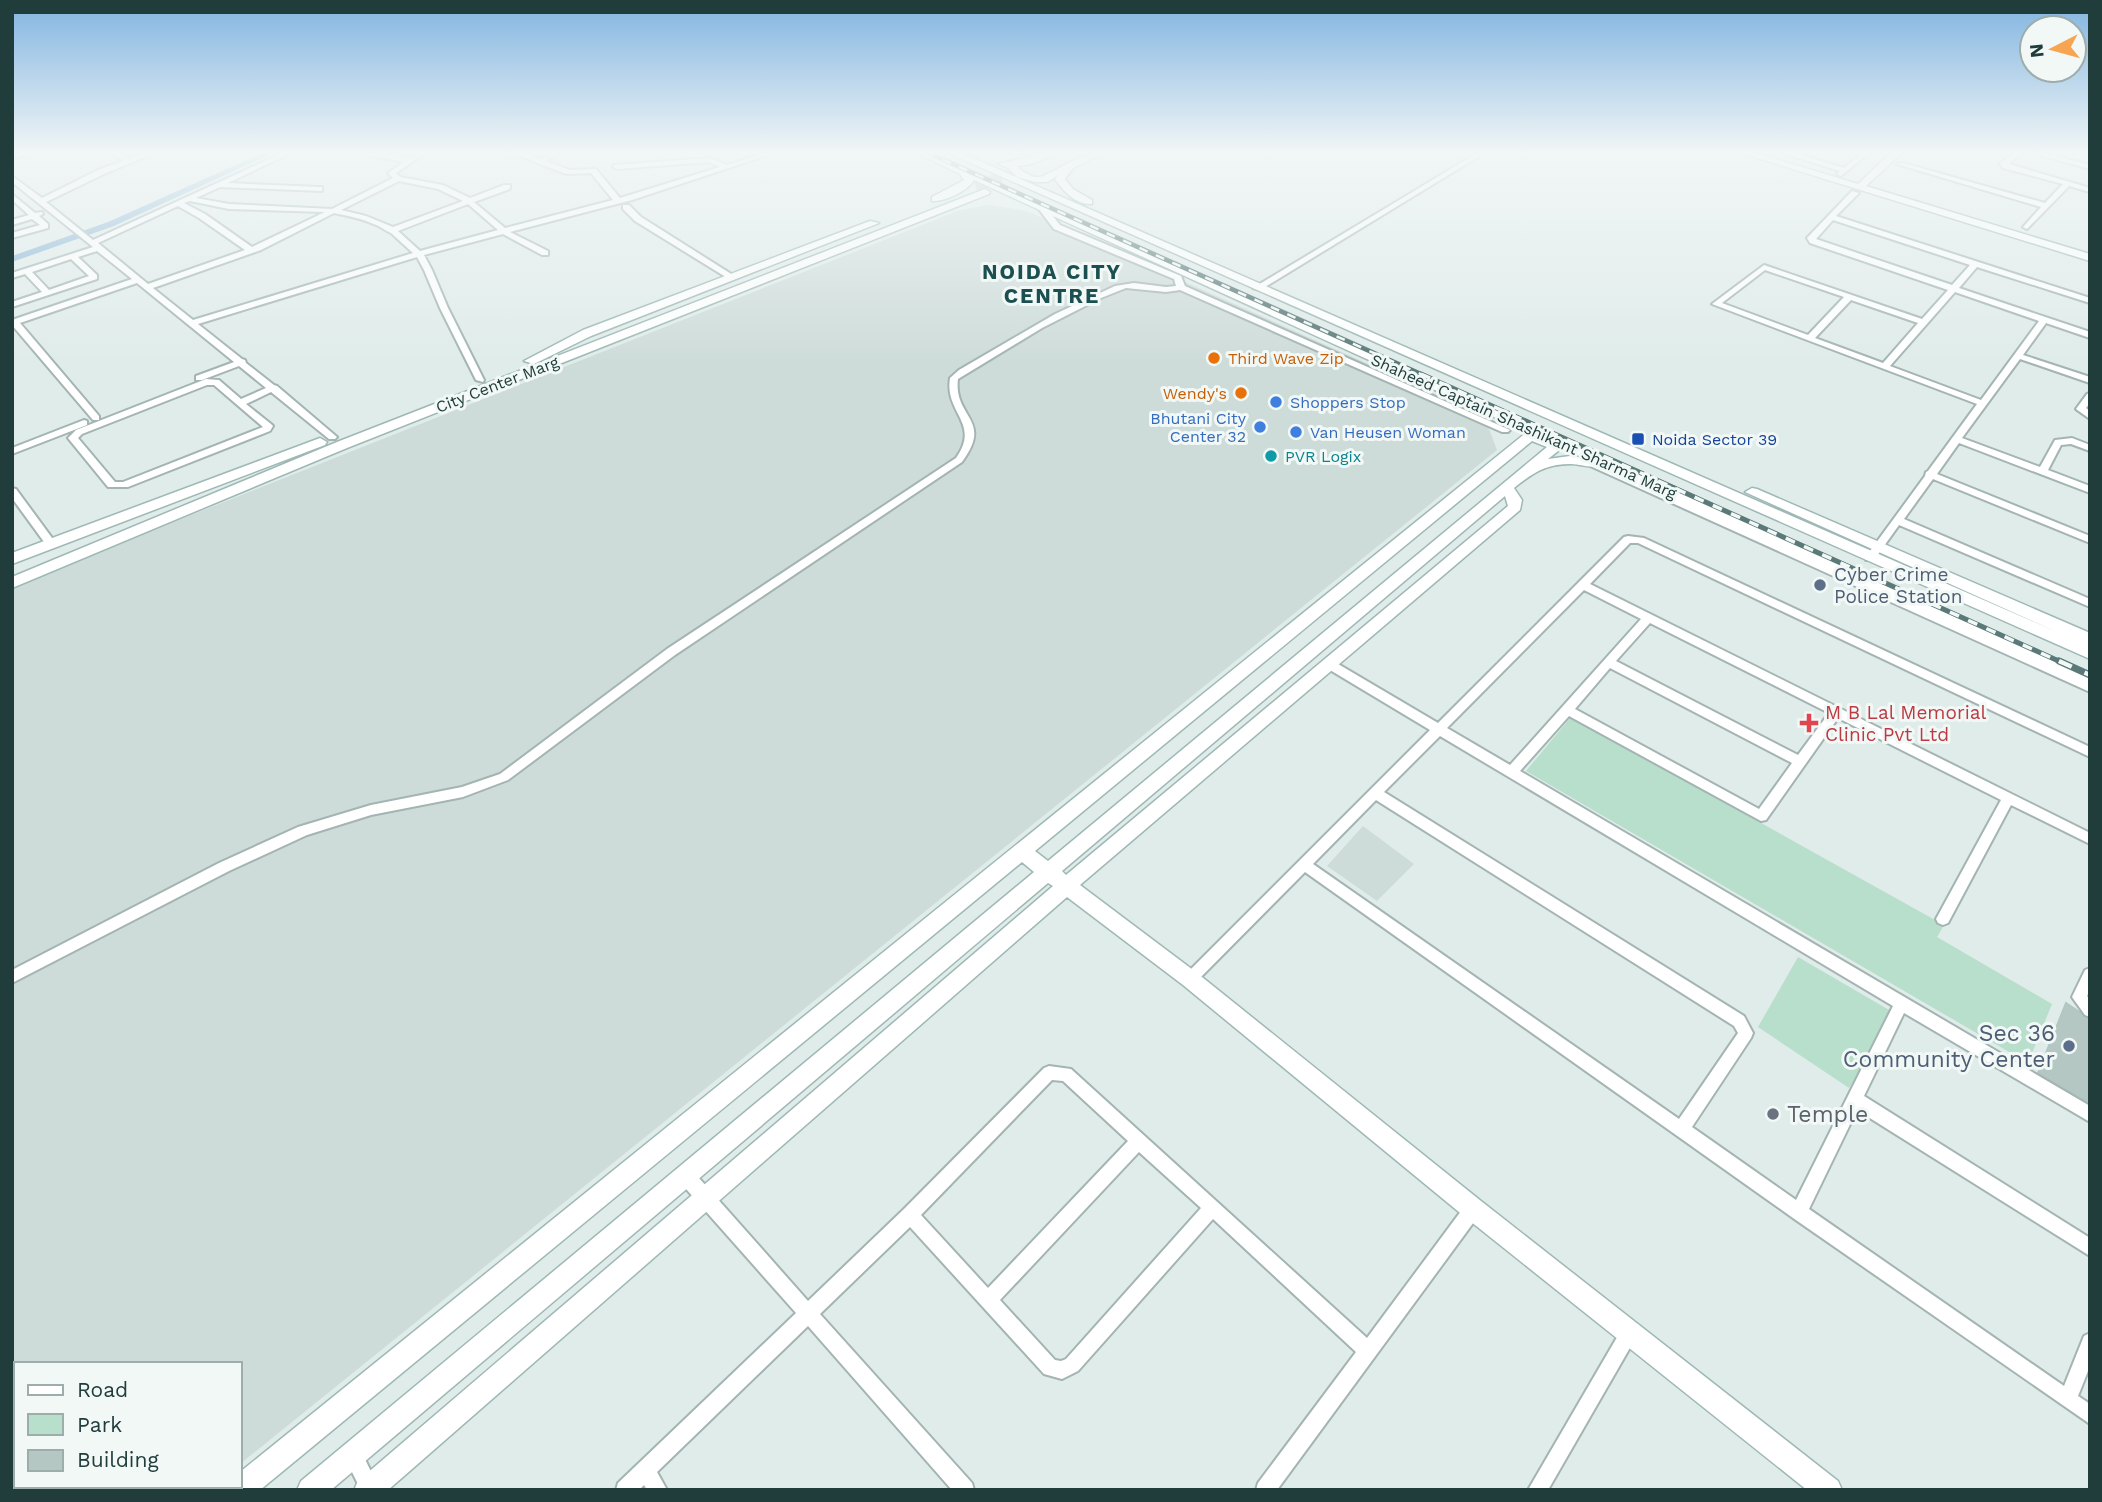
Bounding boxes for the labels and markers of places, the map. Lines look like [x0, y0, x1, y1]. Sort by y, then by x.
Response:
place label: Third Wave Zip [1228, 349, 1344, 368]
marker: Third Wave Zip [1206, 350, 1222, 366]
place label: Wendy's [1163, 384, 1227, 403]
marker: Wendy's [1233, 385, 1249, 401]
place label: Shoppers Stop [1290, 393, 1406, 412]
marker: Shoppers Stop [1268, 394, 1284, 410]
place label: Bhutani City Center 32 [1150, 409, 1247, 446]
marker: Bhutani City Center 32 [1252, 419, 1268, 435]
place label: Van Heusen Woman [1310, 423, 1466, 442]
marker: Van Heusen Woman [1288, 424, 1304, 440]
place label: Noida Sector 39 [1652, 430, 1777, 449]
marker: Noida Sector 39 [1630, 431, 1646, 447]
place label: PVR Logix [1285, 447, 1361, 466]
marker: PVR Logix [1263, 448, 1279, 464]
place label: Cyber Crime Police Station [1834, 563, 1962, 608]
marker: Cyber Crime Police Station [1812, 577, 1828, 593]
place label: M B Lal Memorial Clinic Pvt Ltd [1825, 701, 1986, 746]
marker: M B Lal Memorial Clinic Pvt Ltd [1799, 713, 1819, 733]
place label: Sec 36 Community Center [1843, 1020, 2055, 1073]
marker: Sec 36 Community Center [2061, 1038, 2077, 1054]
place label: Temple [1787, 1101, 1868, 1128]
marker: Temple [1765, 1106, 1781, 1122]

